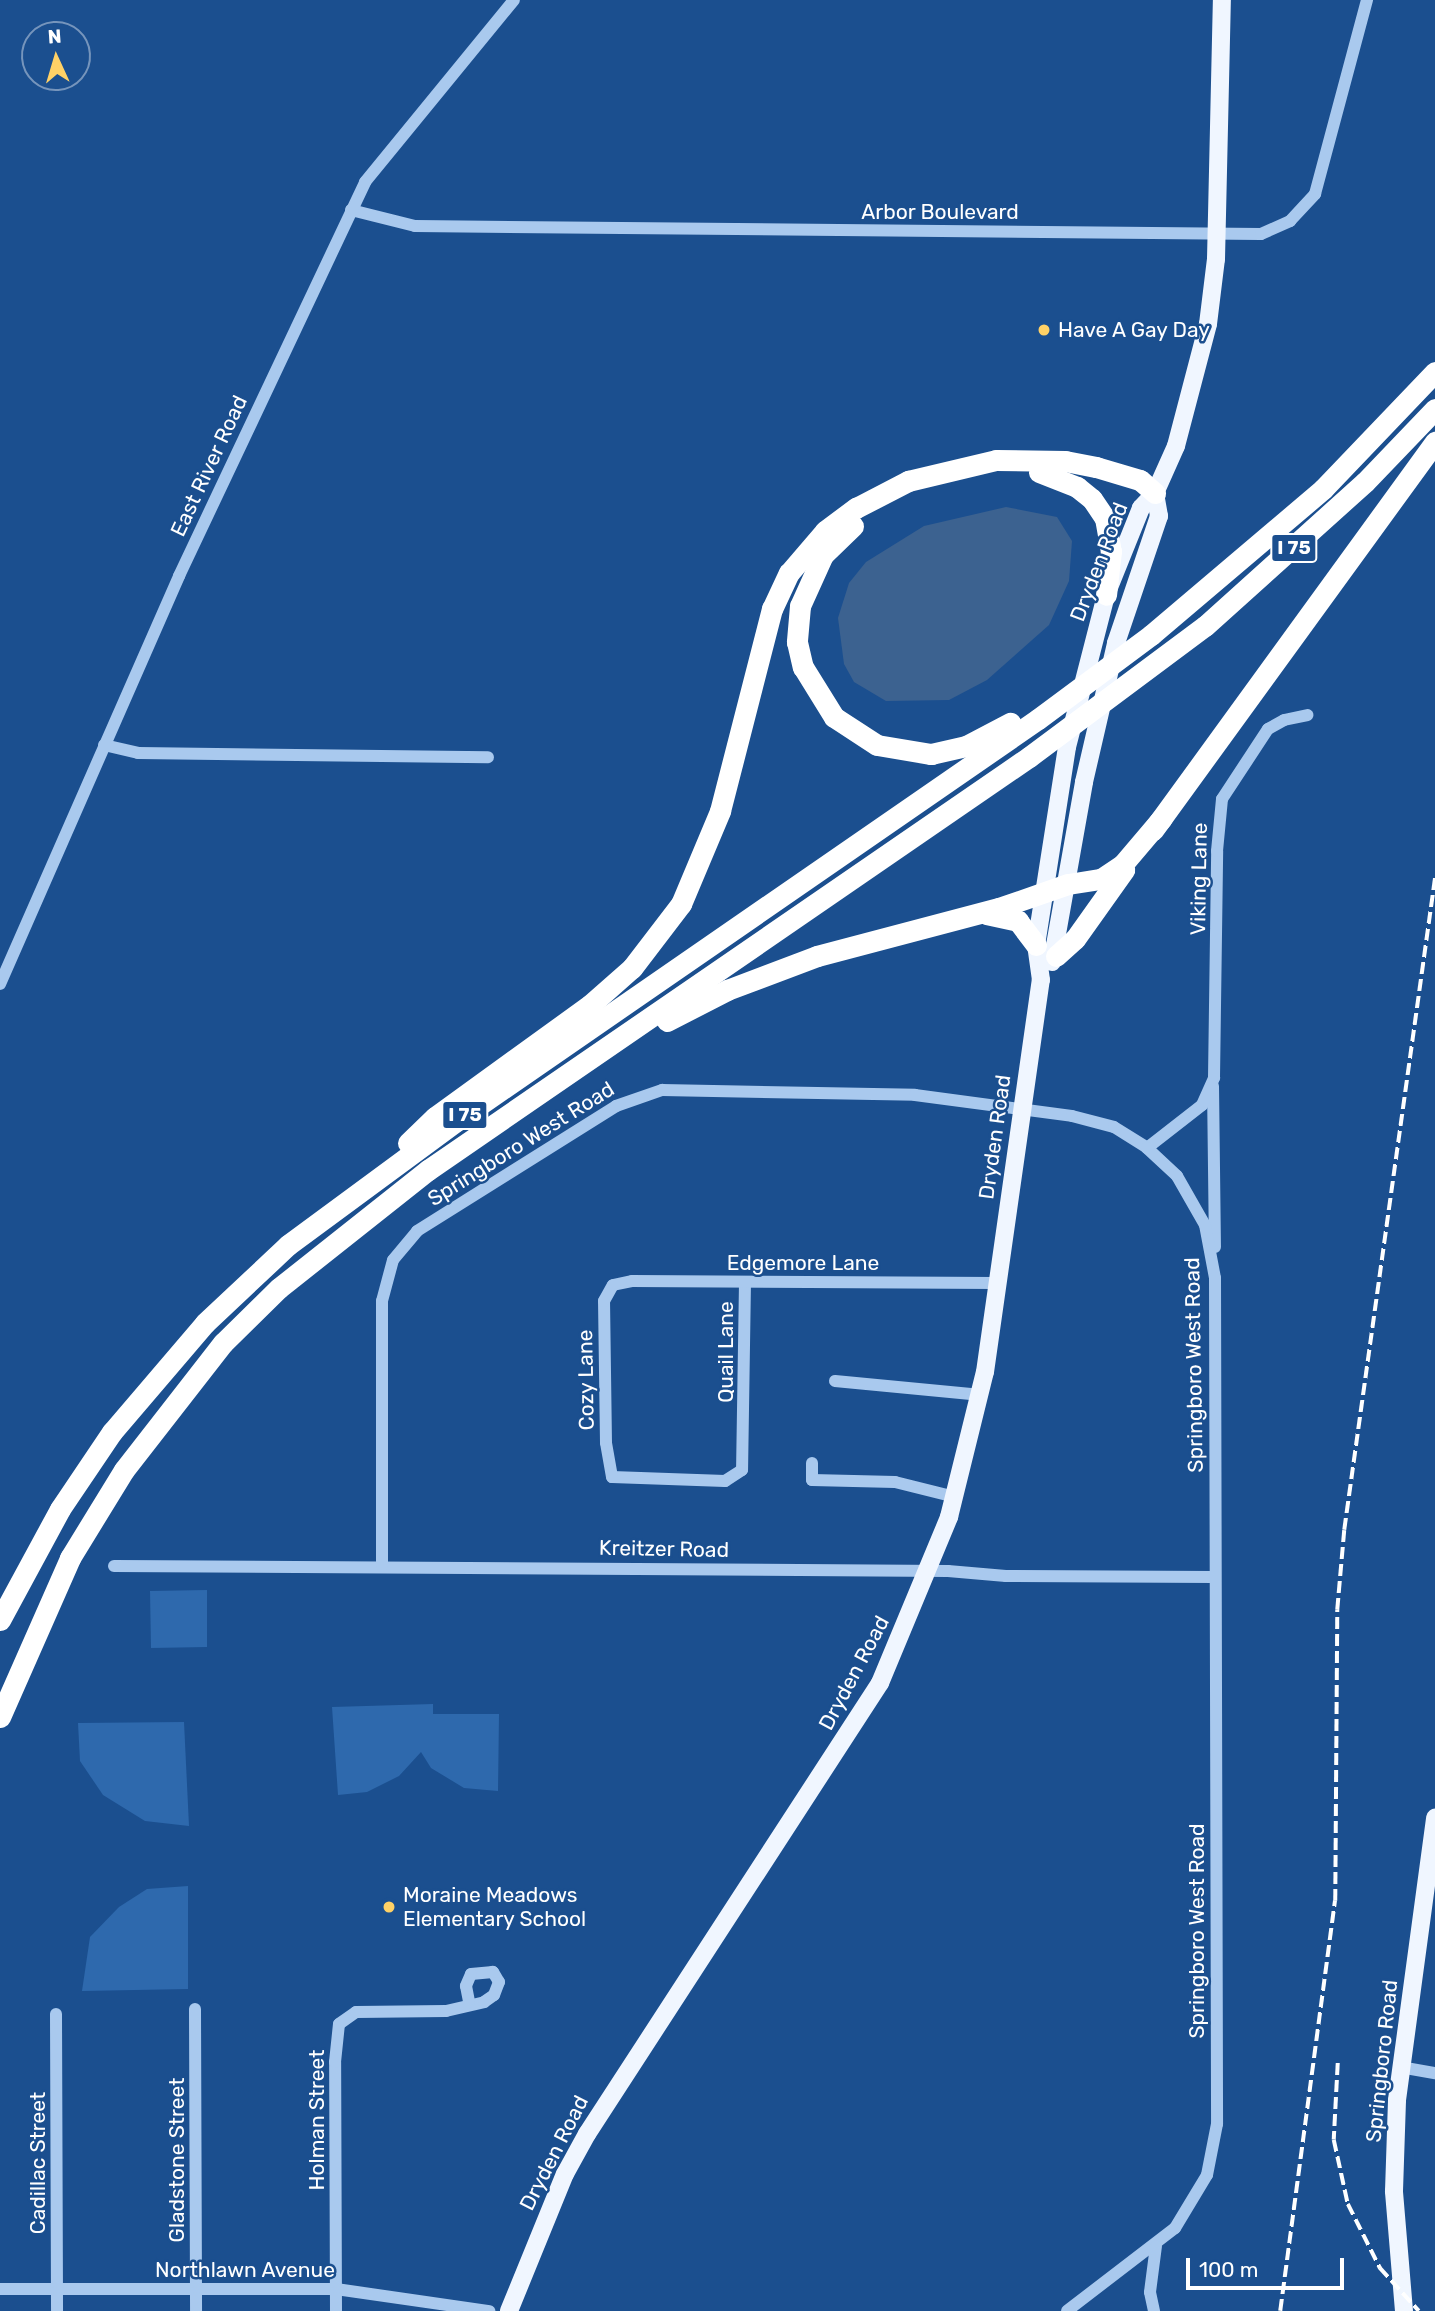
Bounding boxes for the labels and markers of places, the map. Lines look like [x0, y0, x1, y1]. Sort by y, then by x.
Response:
place label: Have A Gay Day [1058, 317, 1212, 343]
marker: Have A Gay Day [1036, 322, 1052, 338]
place label: Moraine Meadows Elementary School [403, 1882, 587, 1932]
marker: Moraine Meadows Elementary School [381, 1899, 397, 1915]

